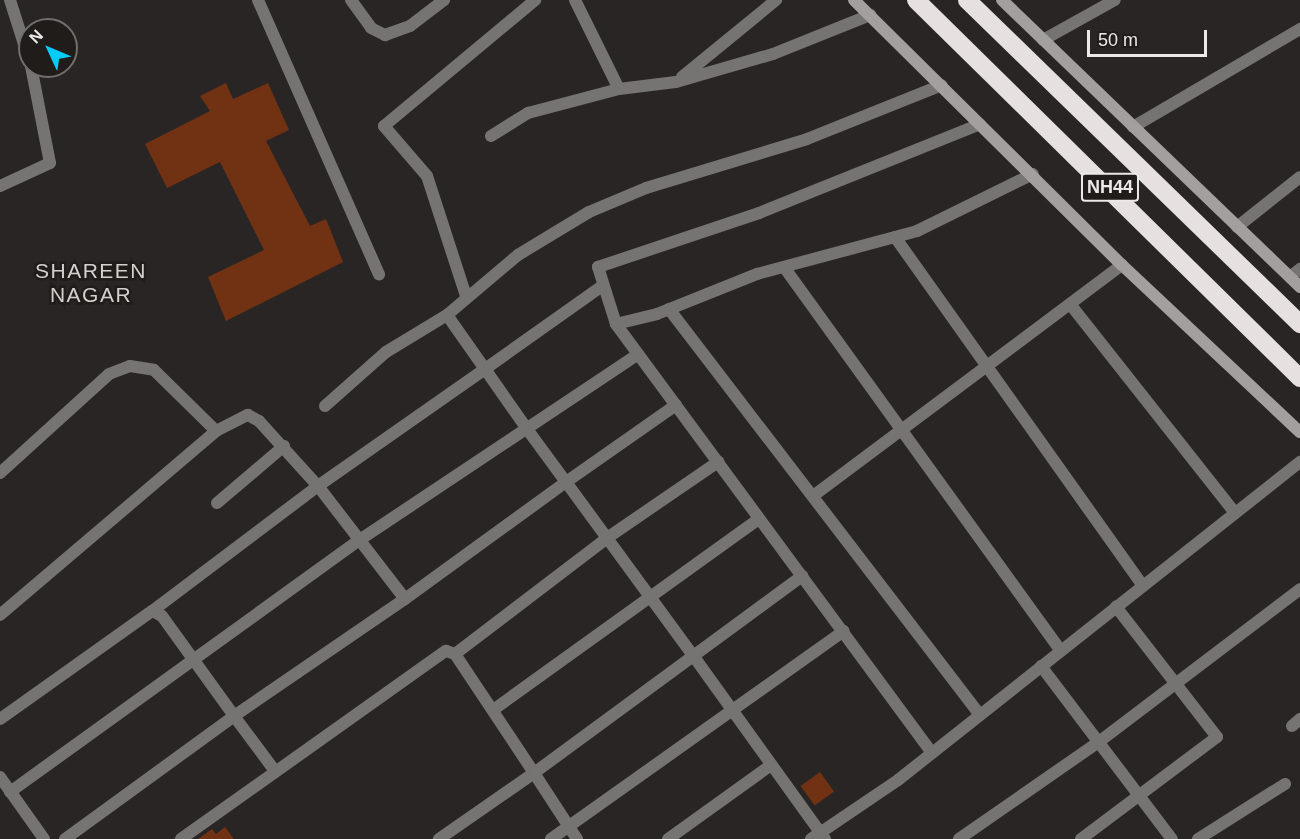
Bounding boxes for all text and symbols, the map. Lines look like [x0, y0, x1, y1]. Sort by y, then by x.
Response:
north arrow [18, 18, 78, 78]
scale bar [1090, 18, 1210, 56]
text: N [26, 26, 46, 47]
text: 50 m [1098, 30, 1138, 50]
road number: NH44 [1080, 172, 1140, 202]
district label: SHAREEN NAGAR [35, 258, 147, 308]

